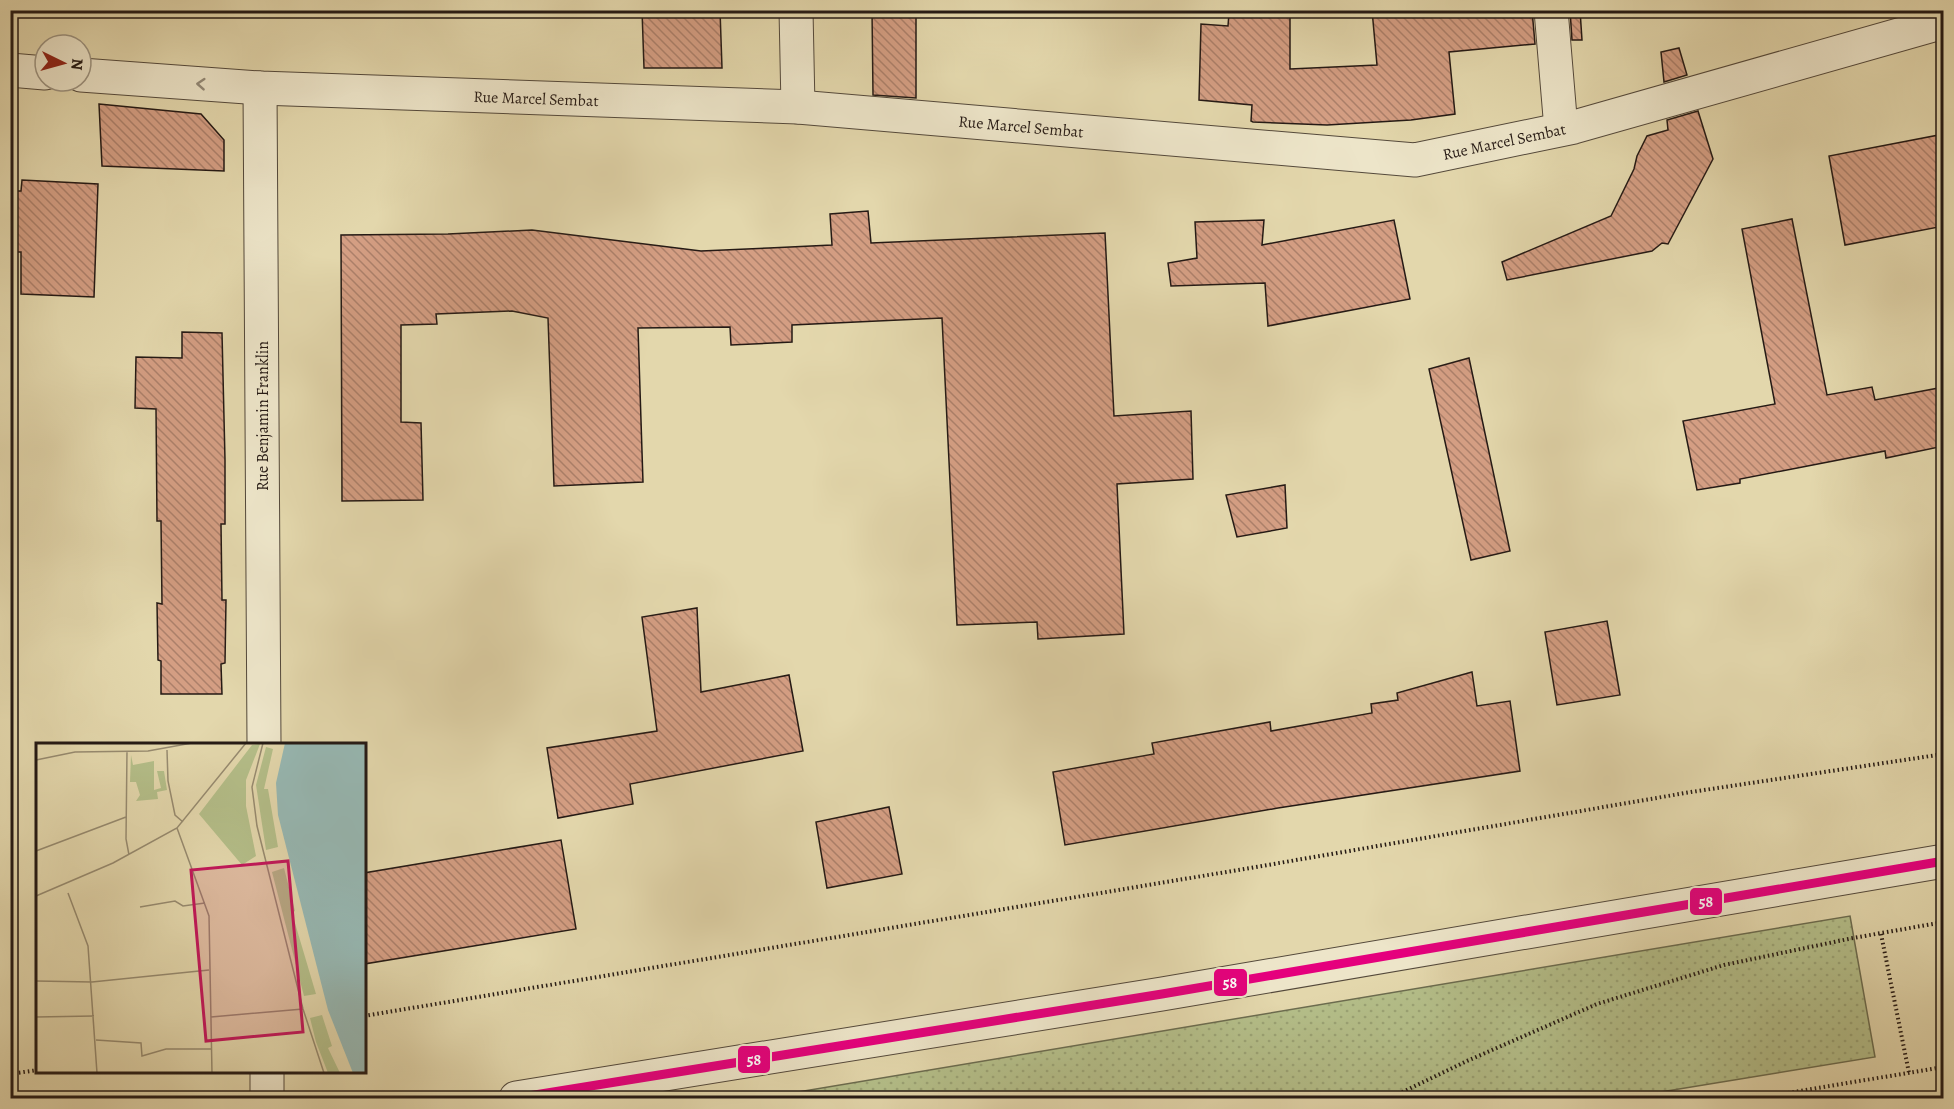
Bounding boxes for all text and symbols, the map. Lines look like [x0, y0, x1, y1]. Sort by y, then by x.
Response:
north arrow [33, 33, 93, 93]
text: N [65, 57, 88, 71]
one-way arrow [197, 78, 206, 91]
street label: Rue Marcel Sembat [473, 86, 599, 112]
street label: Rue Marcel Sembat [957, 111, 1084, 143]
street label: Rue Marcel Sembat [1441, 118, 1568, 166]
street label: Rue Benjamin Franklin [252, 341, 274, 491]
inset map [36, 743, 366, 1073]
line badge: 58 [1689, 887, 1723, 916]
text: 58 [1699, 891, 1714, 913]
line badge: 58 [1213, 968, 1248, 997]
text: 58 [1223, 972, 1238, 994]
line badge: 58 [737, 1045, 771, 1074]
text: 58 [747, 1049, 762, 1071]

